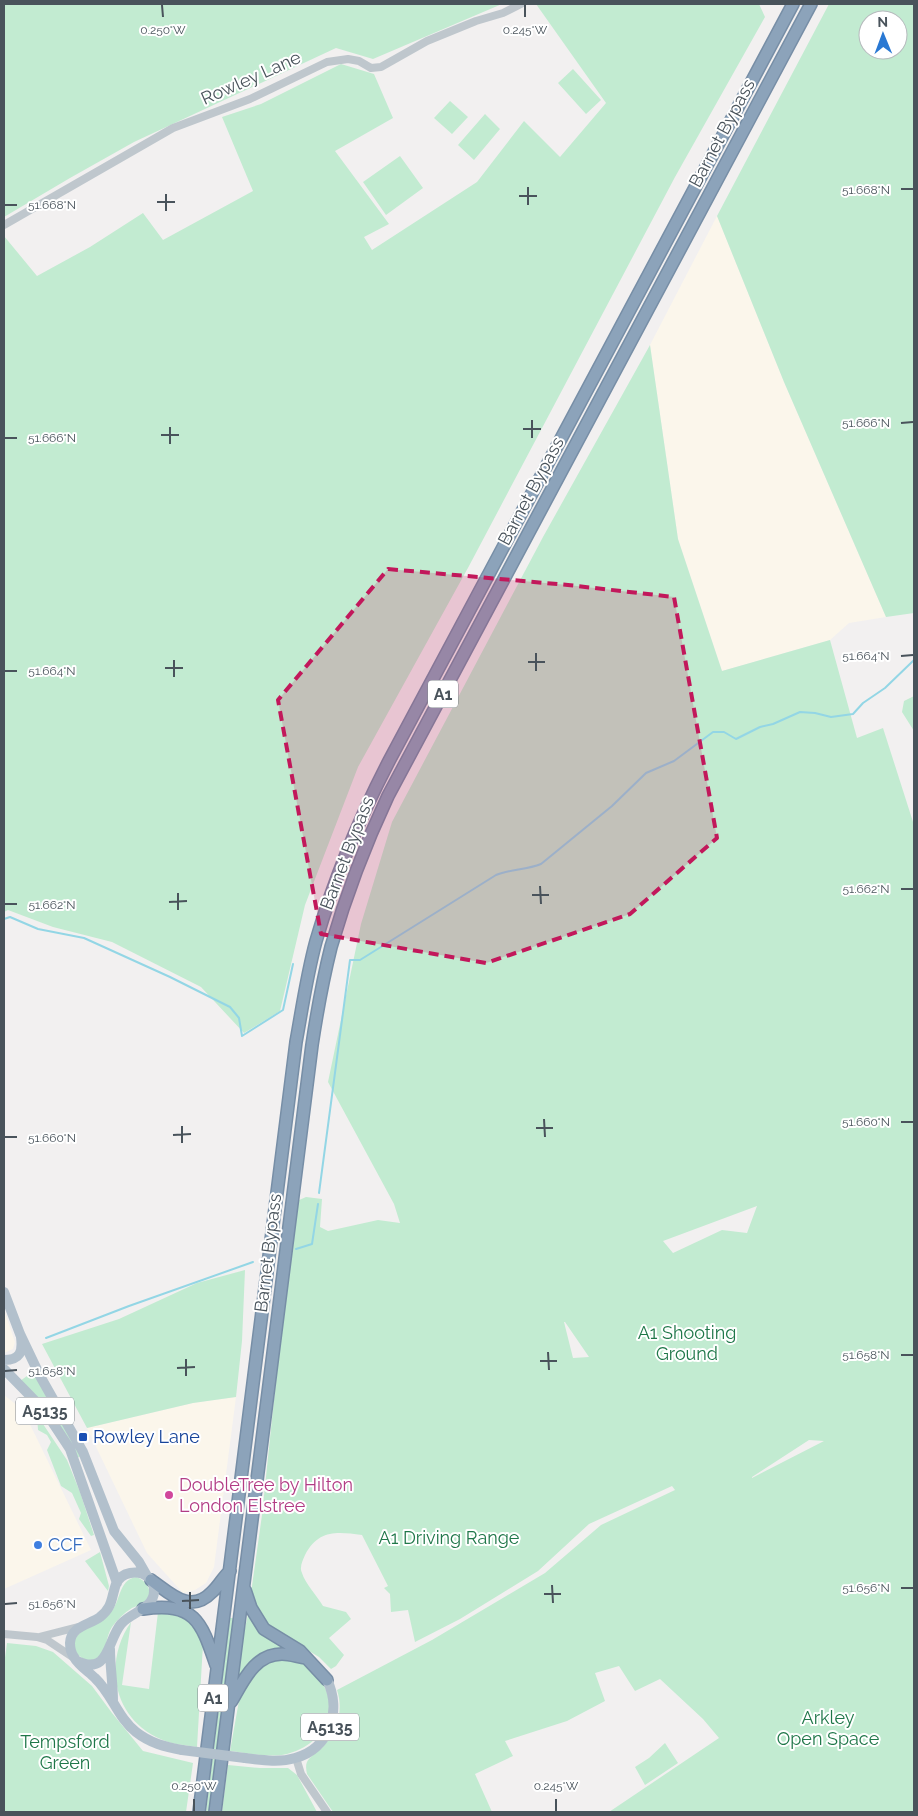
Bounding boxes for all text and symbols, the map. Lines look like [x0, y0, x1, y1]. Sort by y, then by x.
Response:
north arrow [858, 10, 908, 60]
text: N [877, 14, 888, 30]
text: 0.250°W [140, 23, 186, 37]
text: 0.245°W [503, 23, 548, 37]
street label: Rowley Lane [198, 46, 304, 109]
street label: Barnet Bypass [684, 75, 759, 191]
text: 51.668°N [842, 183, 890, 197]
text: 51.668°N [28, 198, 76, 212]
text: 51.666°N [842, 416, 890, 430]
text: 51.666°N [28, 431, 76, 445]
street label: Barnet Bypass [493, 433, 568, 549]
text: 51.664°N [842, 649, 890, 663]
text: 51.664°N [28, 664, 76, 678]
road number: A1 [428, 681, 458, 708]
street label: Barnet Bypass [315, 793, 378, 912]
text: 51.662°N [843, 882, 889, 896]
text: 51.662°N [29, 898, 75, 912]
text: 51.660°N [842, 1115, 890, 1129]
text: 51.660°N [28, 1131, 76, 1145]
street label: Barnet Bypass [250, 1192, 285, 1314]
park label: A1 Shooting Ground [638, 1322, 736, 1364]
text: 51.658°N [842, 1348, 890, 1362]
text: 51.658°N [28, 1364, 76, 1378]
road number: A5135 [16, 1398, 74, 1424]
place label: Rowley Lane [93, 1426, 200, 1447]
marker: Rowley Lane [77, 1431, 89, 1443]
place label: DoubleTree by Hilton London Elstree [179, 1474, 353, 1516]
marker: DoubleTree by Hilton London Elstree [163, 1489, 175, 1501]
park label: A1 Driving Range [379, 1527, 520, 1548]
place label: CCF [48, 1534, 83, 1555]
marker: CCF [32, 1539, 44, 1551]
text: 51.656°N [842, 1581, 890, 1595]
text: 51.656°N [28, 1597, 76, 1611]
road number: A1 [198, 1685, 228, 1712]
park label: Arkley Open Space [777, 1707, 880, 1749]
road number: A5135 [301, 1714, 359, 1740]
park label: Tempsford Green [20, 1731, 110, 1773]
text: 0.250°W [171, 1779, 217, 1793]
text: 0.245°W [534, 1779, 579, 1793]

